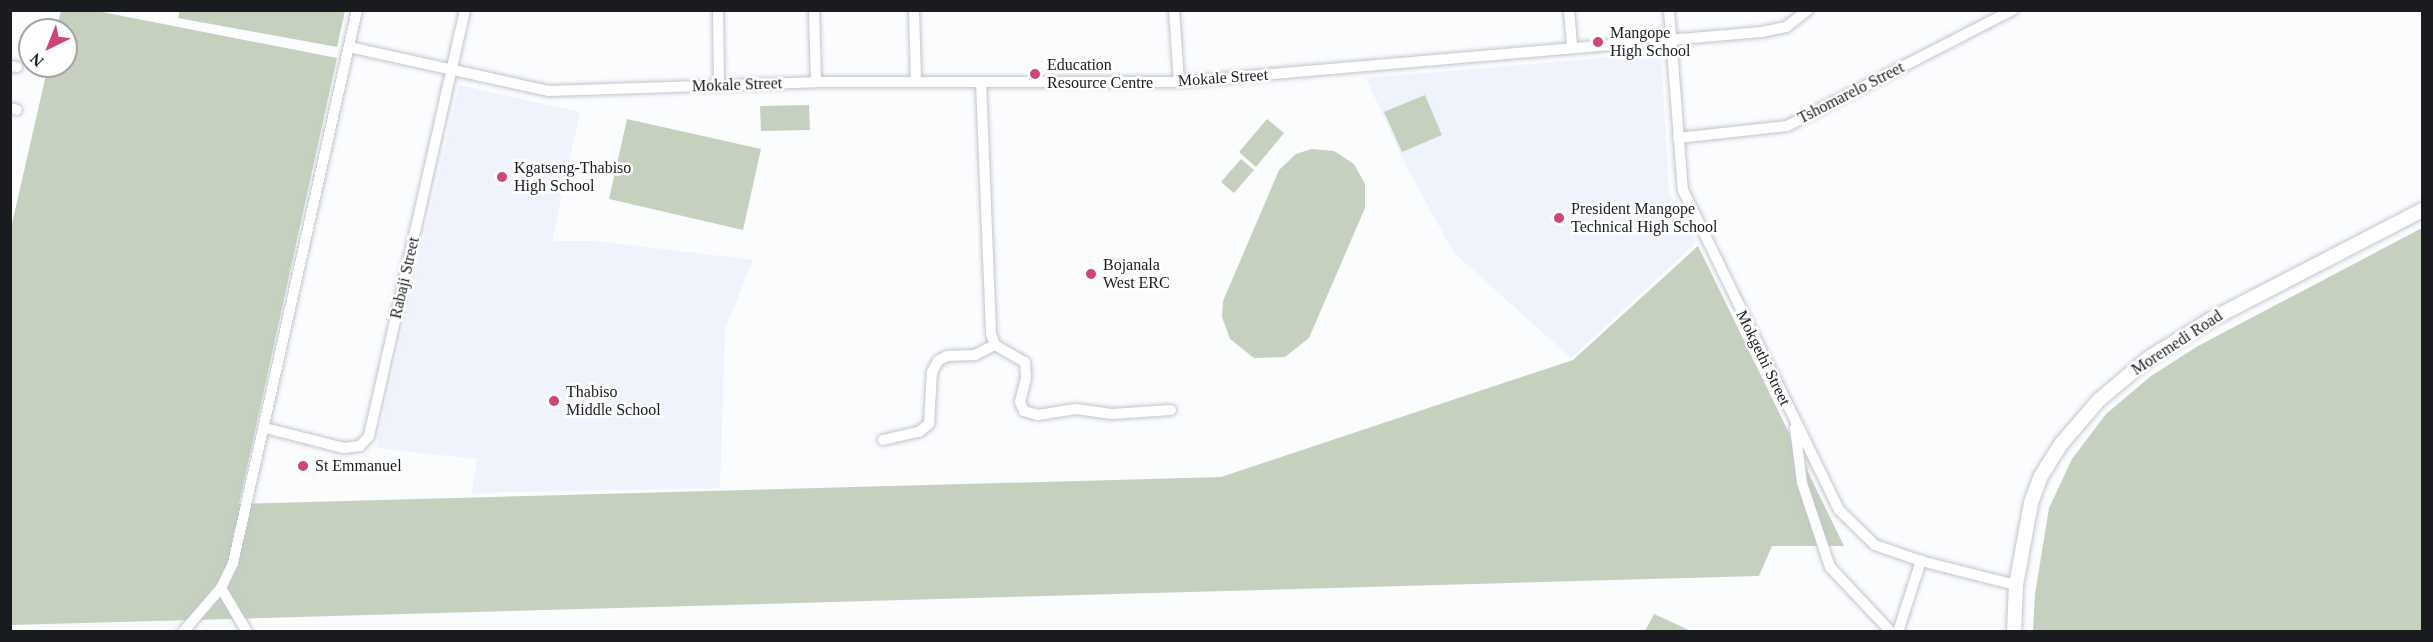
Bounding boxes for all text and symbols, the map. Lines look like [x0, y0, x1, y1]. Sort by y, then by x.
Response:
north arrow [18, 18, 78, 78]
place label: Mangope High School [1610, 23, 1690, 61]
marker: Mangope High School [1591, 35, 1605, 49]
text: N [27, 50, 47, 70]
place label: Education Resource Centre [1047, 55, 1153, 93]
street label: Tshomarelo Street [1795, 58, 1907, 128]
street label: Mokale Street [1177, 65, 1269, 91]
marker: Education Resource Centre [1028, 67, 1042, 81]
street label: Mokale Street [692, 74, 782, 96]
place label: Kgatseng-Thabiso High School [514, 158, 631, 196]
marker: Kgatseng-Thabiso High School [495, 170, 509, 184]
place label: President Mangope Technical High School [1571, 199, 1717, 237]
marker: President Mangope Technical High School [1552, 211, 1566, 225]
street label: Rabaji Street [386, 235, 424, 321]
place label: Bojanala West ERC [1103, 255, 1170, 293]
marker: Bojanala West ERC [1084, 267, 1098, 281]
street label: Mokgethi Street [1732, 307, 1794, 409]
street label: Moremedi Road [2128, 307, 2226, 379]
place label: Thabiso Middle School [566, 382, 661, 420]
marker: Thabiso Middle School [547, 394, 561, 408]
place label: St Emmanuel [315, 456, 402, 476]
marker: St Emmanuel [296, 459, 310, 473]

